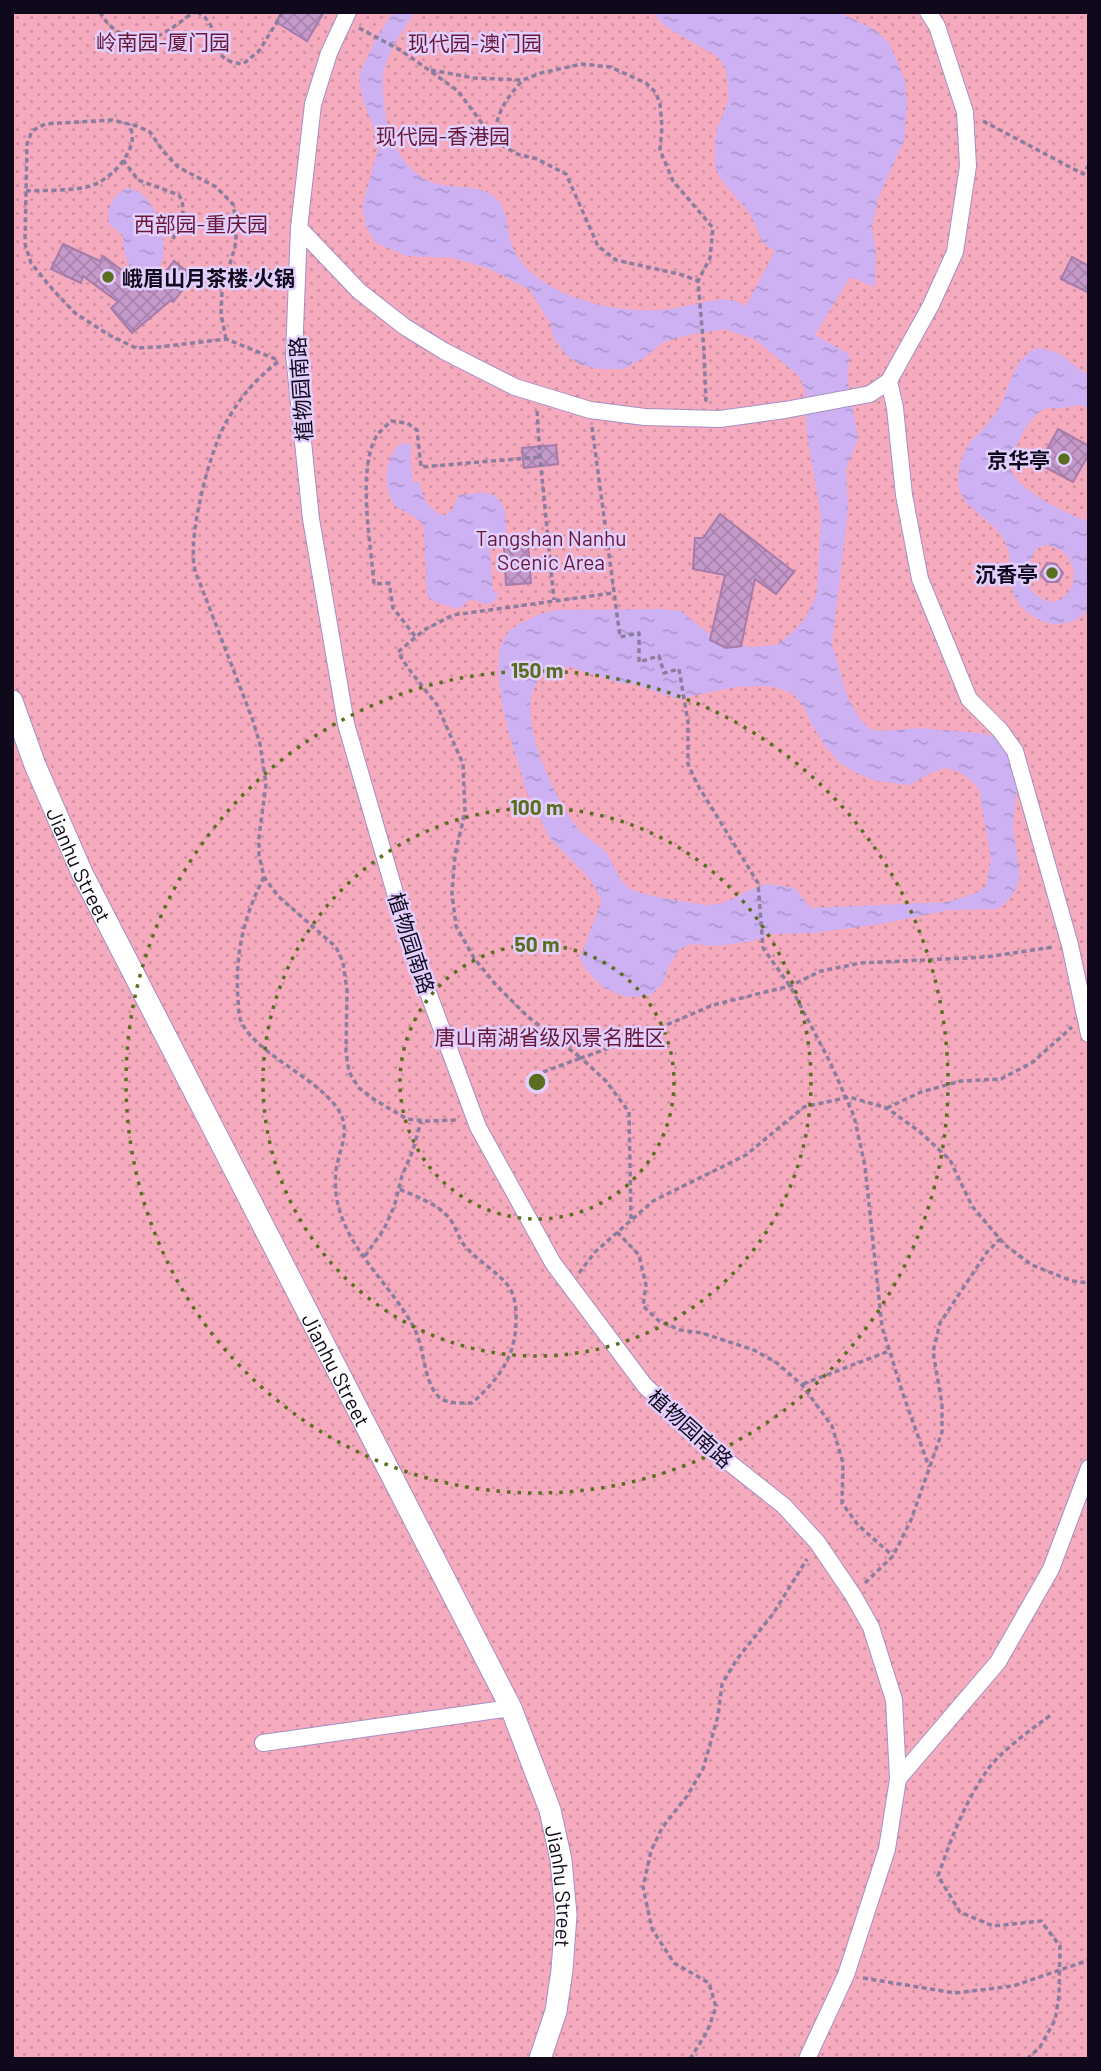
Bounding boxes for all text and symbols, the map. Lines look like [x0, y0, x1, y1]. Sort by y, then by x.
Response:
park label: 岭南园-厦门园 [96, 29, 230, 54]
park label: 现代园-澳门园 [408, 30, 542, 55]
park label: 现代园-香港园 [376, 123, 510, 148]
park label: 西部园-重庆园 [134, 211, 268, 236]
place label: 峨眉山月茶楼·火锅 [122, 265, 295, 290]
marker: 峨眉山月茶楼·火锅 [100, 269, 116, 285]
street label: 植物园南路 [284, 336, 316, 442]
place label: 京华亭 [987, 447, 1050, 472]
marker: 京华亭 [1056, 451, 1072, 467]
park label: Tangshan Nanhu Scenic Area [475, 525, 627, 574]
place label: 沉香亭 [975, 561, 1038, 586]
marker: 沉香亭 [1044, 565, 1060, 581]
text: 150 m [511, 657, 563, 682]
text: 100 m [510, 794, 564, 819]
street label: Jianhu Street [42, 803, 117, 926]
street label: 植物园南路 [384, 889, 440, 997]
text: 50 m [514, 931, 560, 956]
park label: 唐山南湖省级风景名胜区 [435, 1024, 666, 1049]
centre of rings [525, 1070, 549, 1094]
street label: Jianhu Street [298, 1309, 376, 1430]
street label: 植物园南路 [644, 1384, 738, 1472]
street label: Jianhu Street [541, 1822, 579, 1948]

